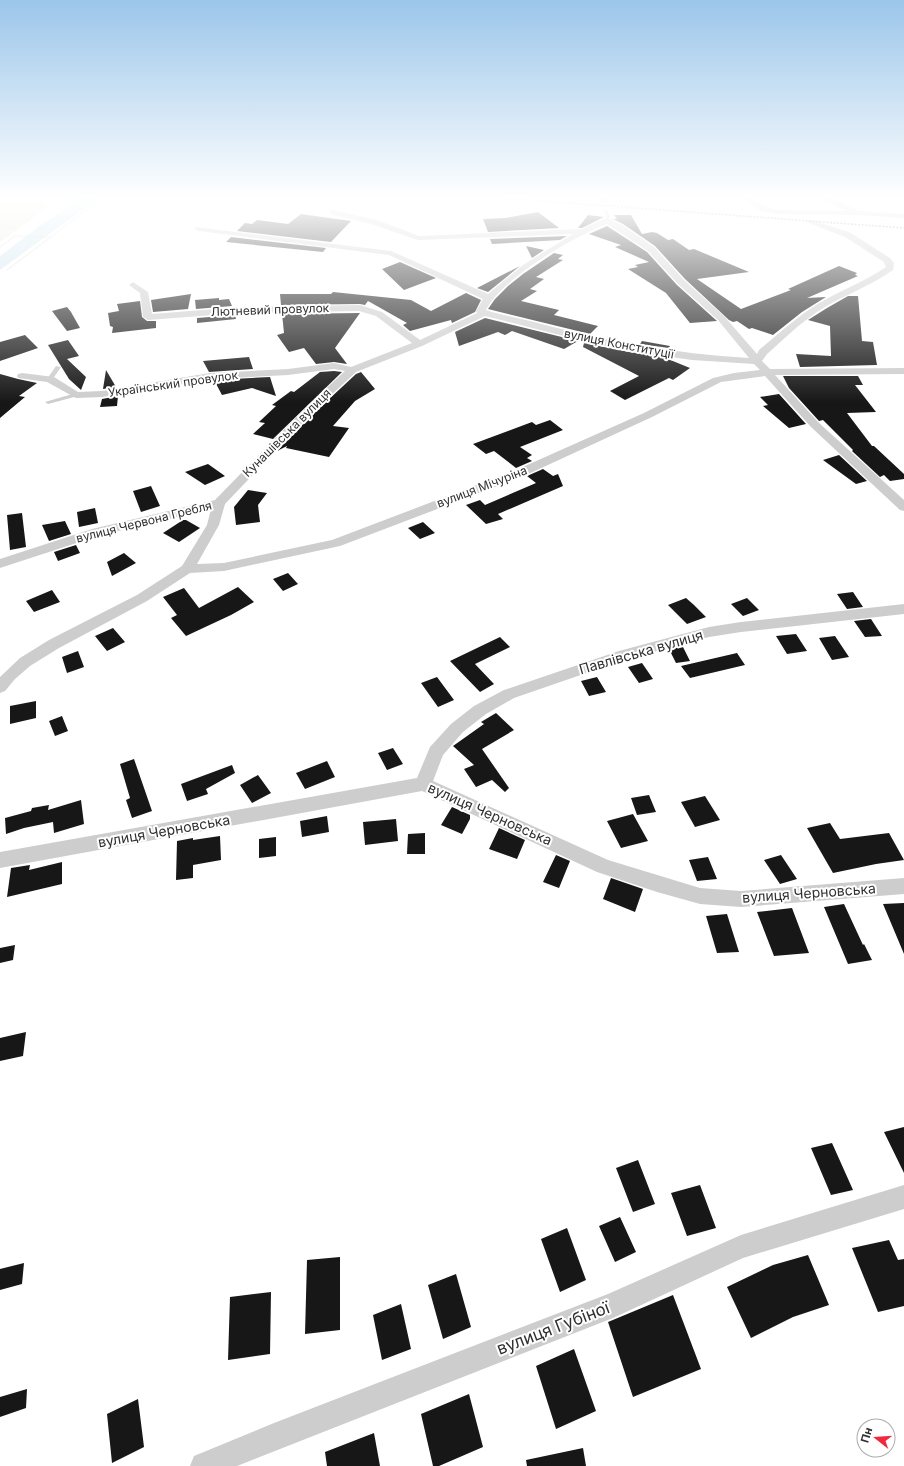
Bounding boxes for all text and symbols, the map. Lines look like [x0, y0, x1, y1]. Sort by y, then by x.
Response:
street label: Лютневий провулок [211, 300, 330, 319]
street label: вулиця Конституції [563, 325, 676, 362]
street label: Український провулок [107, 367, 239, 400]
street label: Кунашівська вулиця [239, 385, 334, 480]
street label: вулиця Мічуріна [435, 462, 529, 511]
street label: вулиця Червона Гребля [74, 497, 213, 546]
street label: Павлівська вулиця [577, 626, 705, 677]
street label: вулиця Черновська [426, 779, 555, 849]
street label: вулиця Черновська [96, 811, 231, 851]
street label: вулиця Черновська [742, 879, 876, 906]
street label: вулиця Губіної [494, 1297, 613, 1359]
north arrow [856, 1418, 896, 1458]
text: Пн [858, 1426, 875, 1444]

